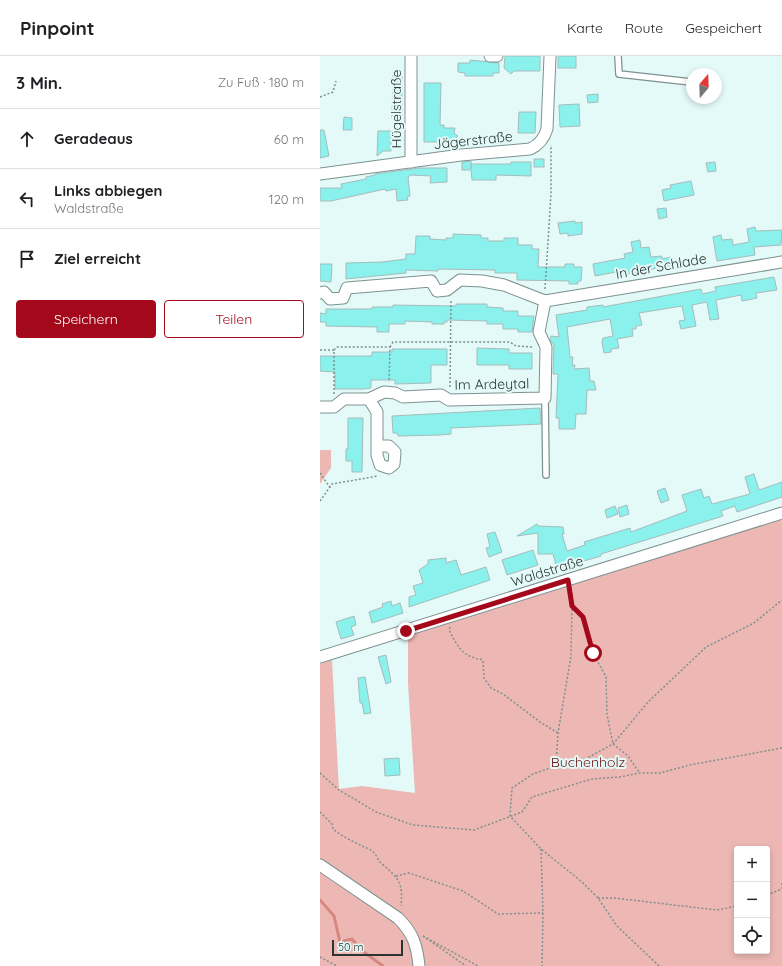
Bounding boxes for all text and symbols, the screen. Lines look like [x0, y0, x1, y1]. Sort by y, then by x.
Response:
text: Pinpoint [20, 16, 95, 40]
text: Karte [567, 19, 603, 37]
text: Route [625, 19, 663, 37]
text: Gespeichert [685, 19, 762, 37]
north arrow [686, 68, 722, 104]
street label: Hügelstraße [387, 69, 405, 148]
text: 3 Min. [16, 72, 62, 93]
text: Zu Fuß · 180 m [218, 74, 304, 90]
street label: Jägerstraße [432, 127, 514, 153]
icon: ahead [16, 128, 38, 150]
text: Geradeaus [54, 129, 133, 148]
text: 60 m [274, 131, 304, 147]
text: Links abbiegen [54, 181, 162, 200]
icon: left [16, 188, 38, 210]
text: 120 m [269, 191, 304, 207]
text: Waldstraße [54, 200, 124, 216]
icon: arrive [16, 248, 38, 270]
text: Ziel erreicht [54, 249, 141, 268]
street label: In der Schlade [614, 249, 708, 283]
button: Speichern [16, 300, 156, 338]
button: Teilen [164, 300, 304, 338]
street label: Im Ardeytal [454, 374, 530, 394]
street label: Waldstraße [509, 551, 586, 591]
route end [397, 622, 415, 640]
route start [584, 644, 602, 662]
park label: Buchenholz [551, 753, 626, 771]
map controls [734, 846, 770, 954]
button: + [734, 846, 770, 882]
button: − [734, 882, 770, 918]
button: locate [734, 918, 770, 954]
scale bar [332, 938, 403, 957]
text: 50 m [338, 940, 364, 954]

